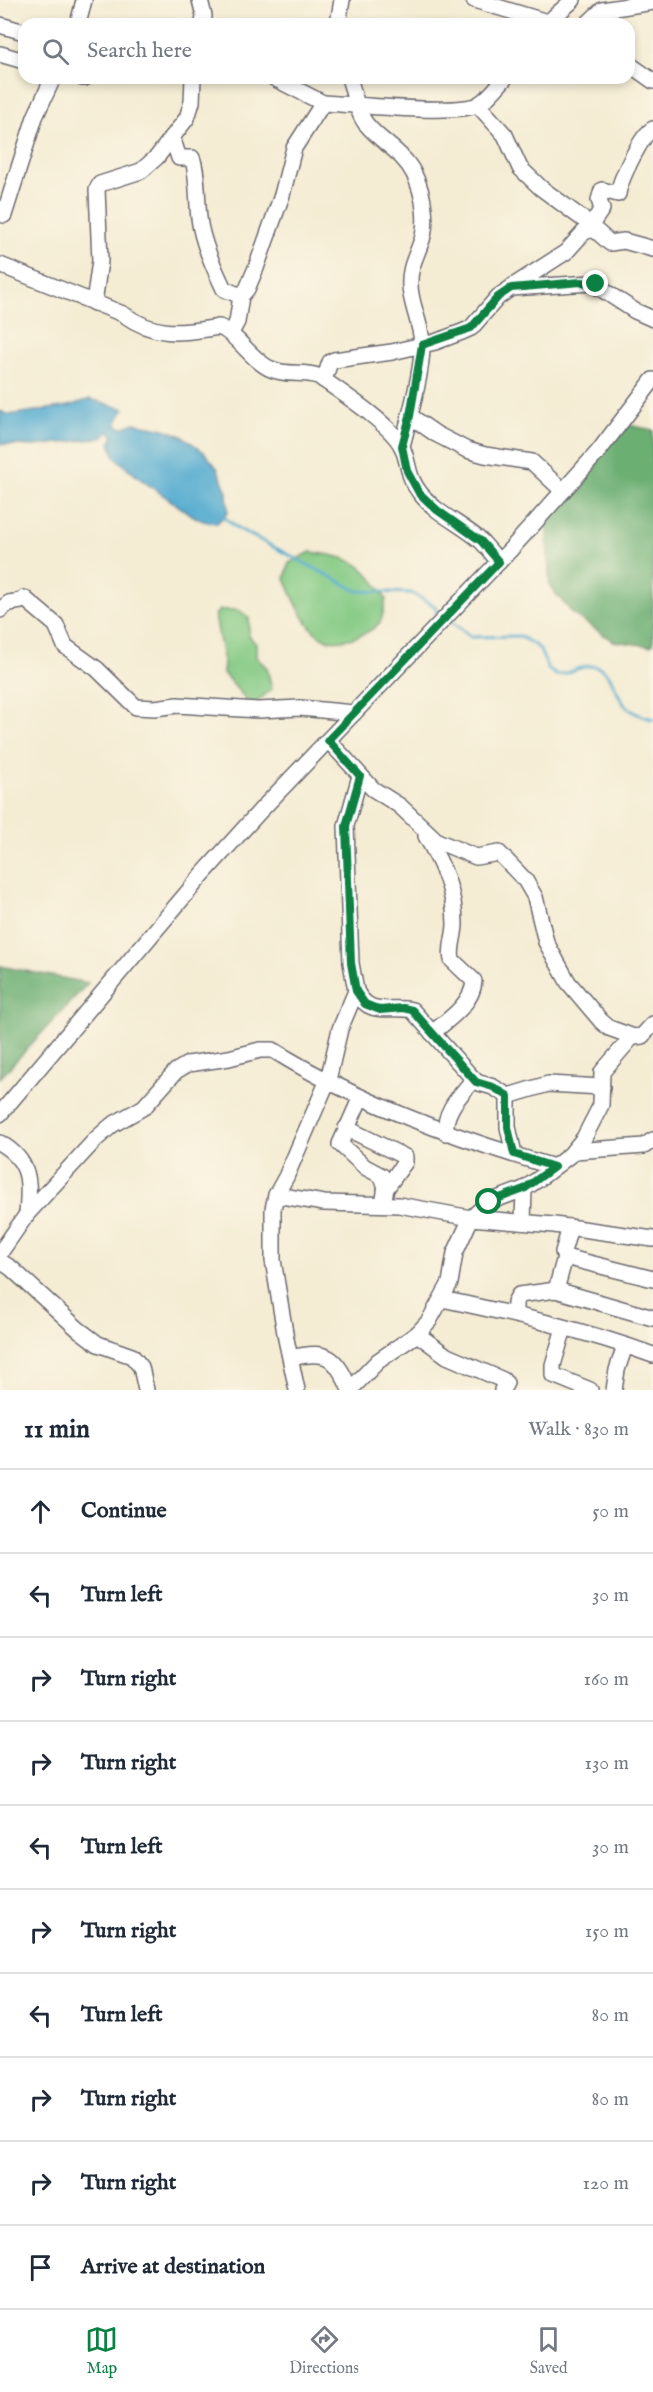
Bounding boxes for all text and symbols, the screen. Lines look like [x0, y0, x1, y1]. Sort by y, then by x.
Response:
search box [18, 18, 635, 84]
icon: search [39, 35, 72, 68]
text: Search here [87, 37, 192, 65]
route end [582, 270, 608, 296]
route start [475, 1188, 501, 1214]
text: 11 min [24, 1413, 90, 1446]
text: Walk · 830 m [528, 1417, 629, 1442]
icon: ahead [24, 1495, 57, 1528]
text: Continue [81, 1497, 167, 1525]
text: 50 m [592, 1499, 629, 1524]
icon: left [24, 1579, 57, 1612]
text: Turn left [81, 1581, 163, 1609]
text: 30 m [592, 1583, 629, 1608]
icon: right [24, 1663, 57, 1696]
text: Turn right [81, 1665, 176, 1693]
text: 160 m [583, 1667, 629, 1692]
icon: right [24, 1747, 57, 1780]
text: Turn right [81, 1749, 176, 1777]
text: 130 m [584, 1751, 629, 1776]
icon: left [24, 1831, 57, 1864]
text: Turn left [81, 1833, 163, 1861]
text: 30 m [592, 1835, 629, 1860]
icon: right [24, 1915, 57, 1948]
text: Turn right [81, 1917, 176, 1945]
text: 150 m [585, 1919, 629, 1944]
icon: left [24, 1999, 57, 2032]
text: Turn left [81, 2001, 163, 2029]
text: 80 m [592, 2003, 629, 2028]
icon: right [24, 2083, 57, 2116]
text: Turn right [81, 2085, 176, 2113]
text: 80 m [592, 2087, 629, 2112]
icon: right [24, 2167, 57, 2200]
text: Turn right [81, 2169, 176, 2197]
text: 120 m [583, 2171, 629, 2196]
icon: arrive [24, 2251, 57, 2284]
text: Arrive at destination [81, 2253, 265, 2281]
tab: Map [85, 2323, 118, 2379]
tab: Directions [289, 2323, 359, 2379]
tab: Saved [530, 2323, 568, 2379]

